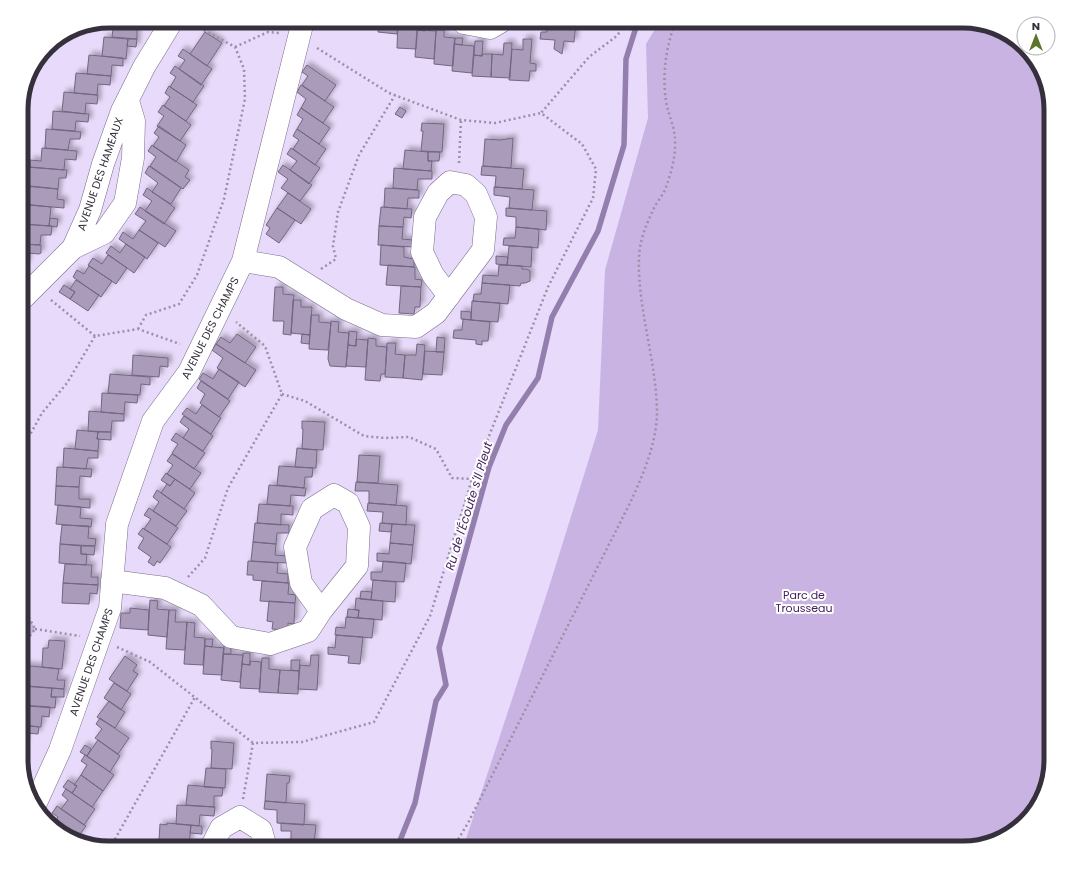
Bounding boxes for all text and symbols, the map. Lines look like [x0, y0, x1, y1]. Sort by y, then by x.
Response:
north arrow [1016, 16, 1056, 56]
text: N [1032, 18, 1040, 34]
street label: AVENUE DES HAMEAUX [73, 115, 127, 233]
street label: AVENUE DES CHAMPS [177, 274, 243, 382]
water label: Ru de l'Écoute s'Il Pleut [441, 439, 496, 572]
park label: Parc de Trousseau [776, 587, 832, 616]
street label: AVENUE DES CHAMPS [65, 606, 117, 718]

